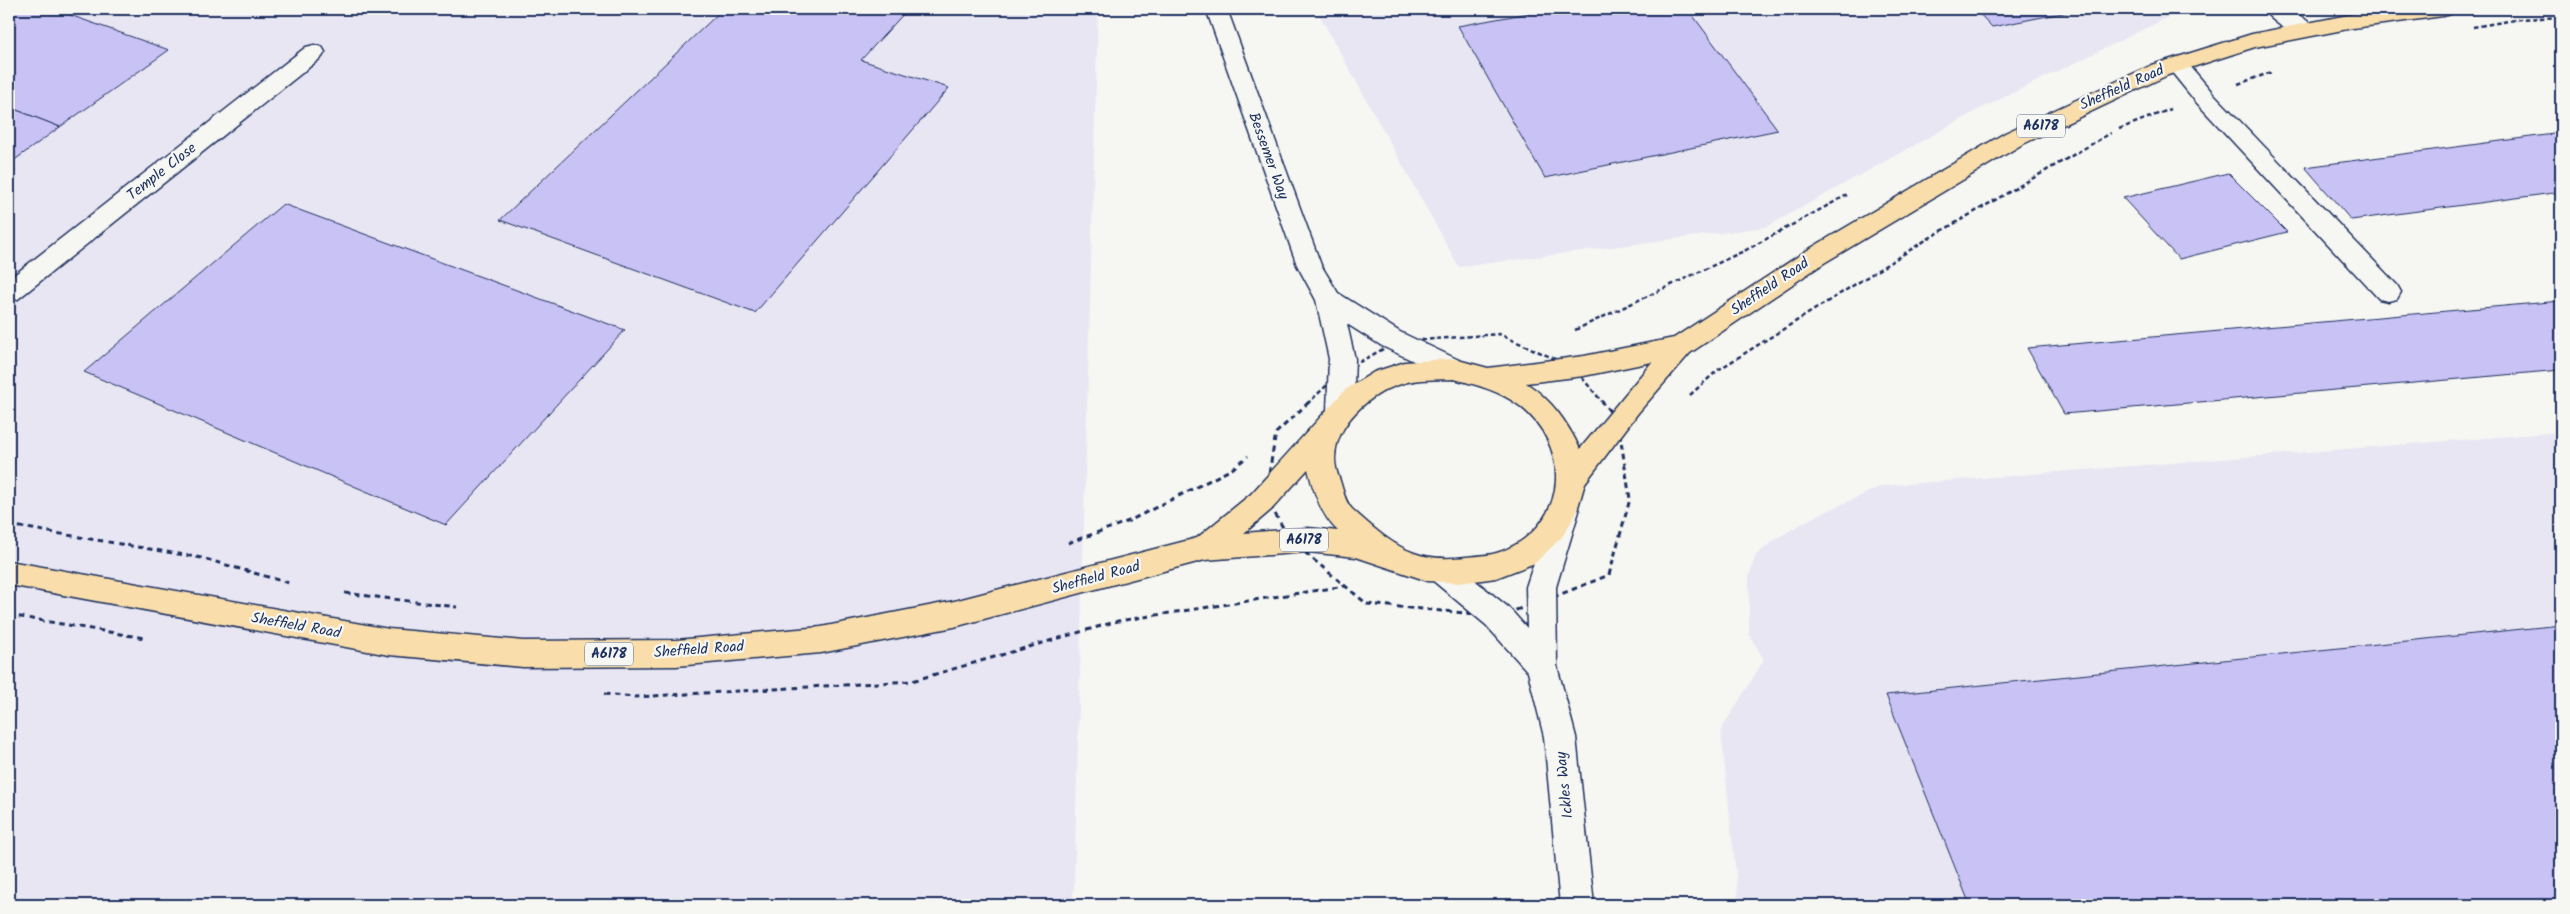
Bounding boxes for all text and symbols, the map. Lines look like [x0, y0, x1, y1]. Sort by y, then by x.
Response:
street label: Sheffield Road [2076, 58, 2169, 117]
street label: Bessemer Way [1241, 109, 1295, 204]
road number: A6178 [2017, 114, 2065, 138]
street label: Temple Close [122, 137, 202, 207]
street label: Sheffield Road [1726, 252, 1815, 322]
road number: A6178 [1280, 528, 1328, 552]
street label: Sheffield Road [1049, 555, 1143, 601]
street label: Sheffield Road [249, 606, 343, 646]
street label: Sheffield Road [653, 635, 745, 665]
road number: A6178 [585, 642, 633, 666]
street label: Ickles Way [1549, 749, 1580, 820]

